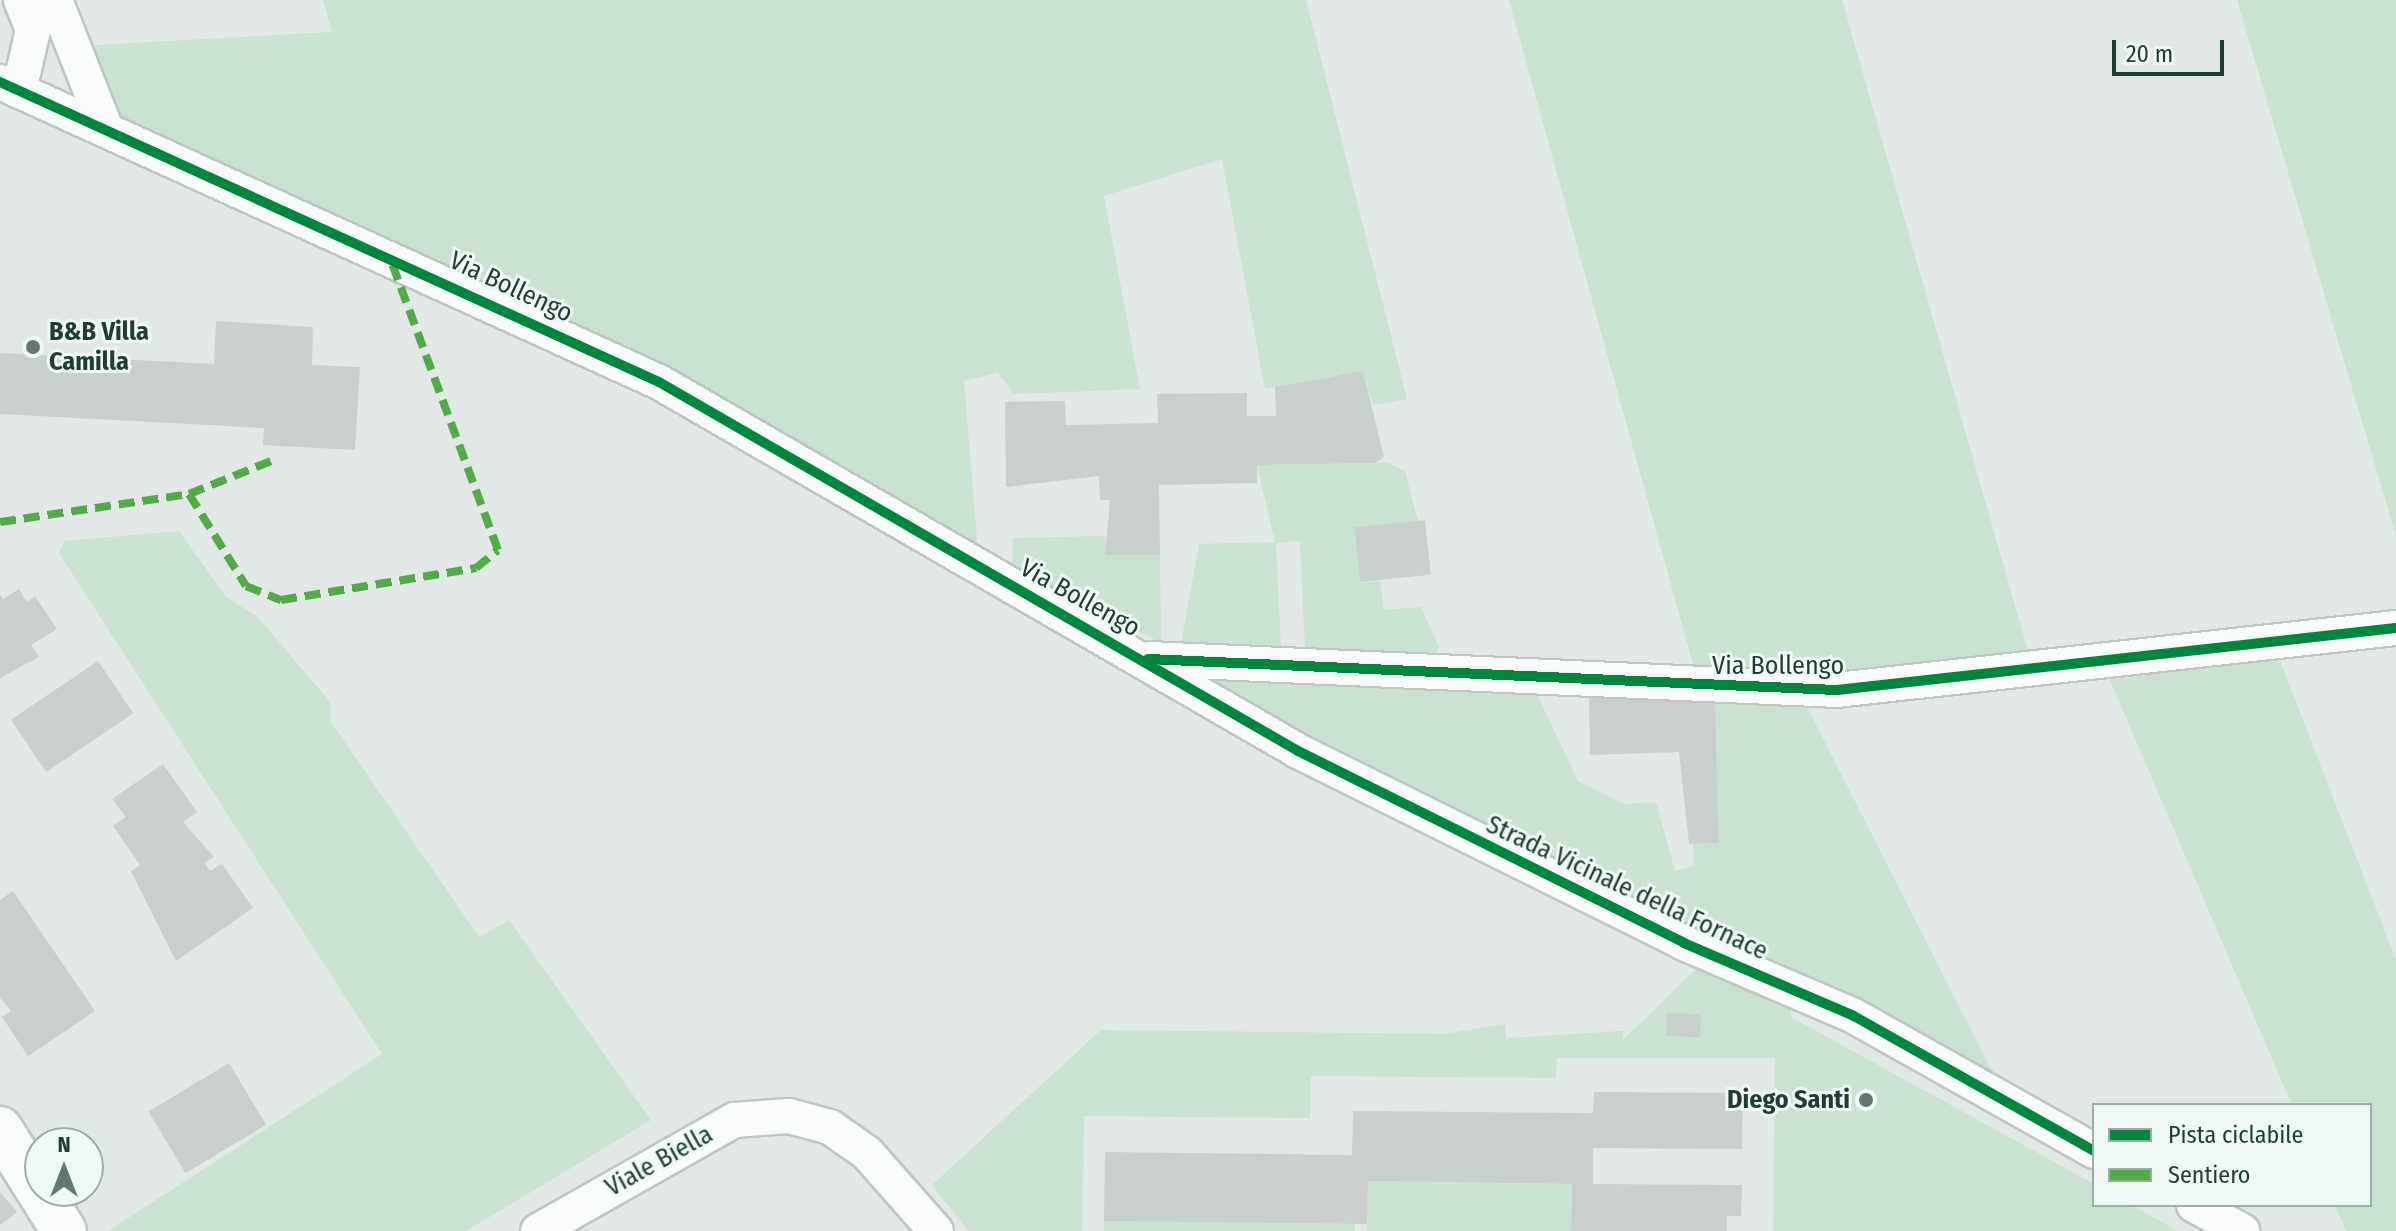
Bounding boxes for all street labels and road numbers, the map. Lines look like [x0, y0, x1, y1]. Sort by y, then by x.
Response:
street label: Via Bollengo [445, 245, 577, 329]
street label: Via Bollengo [1015, 552, 1145, 644]
street label: Via Bollengo [1712, 650, 1844, 682]
street label: Strada Vicinale della Fornace [1481, 809, 1773, 967]
street label: Viale Biella [600, 1119, 718, 1203]

